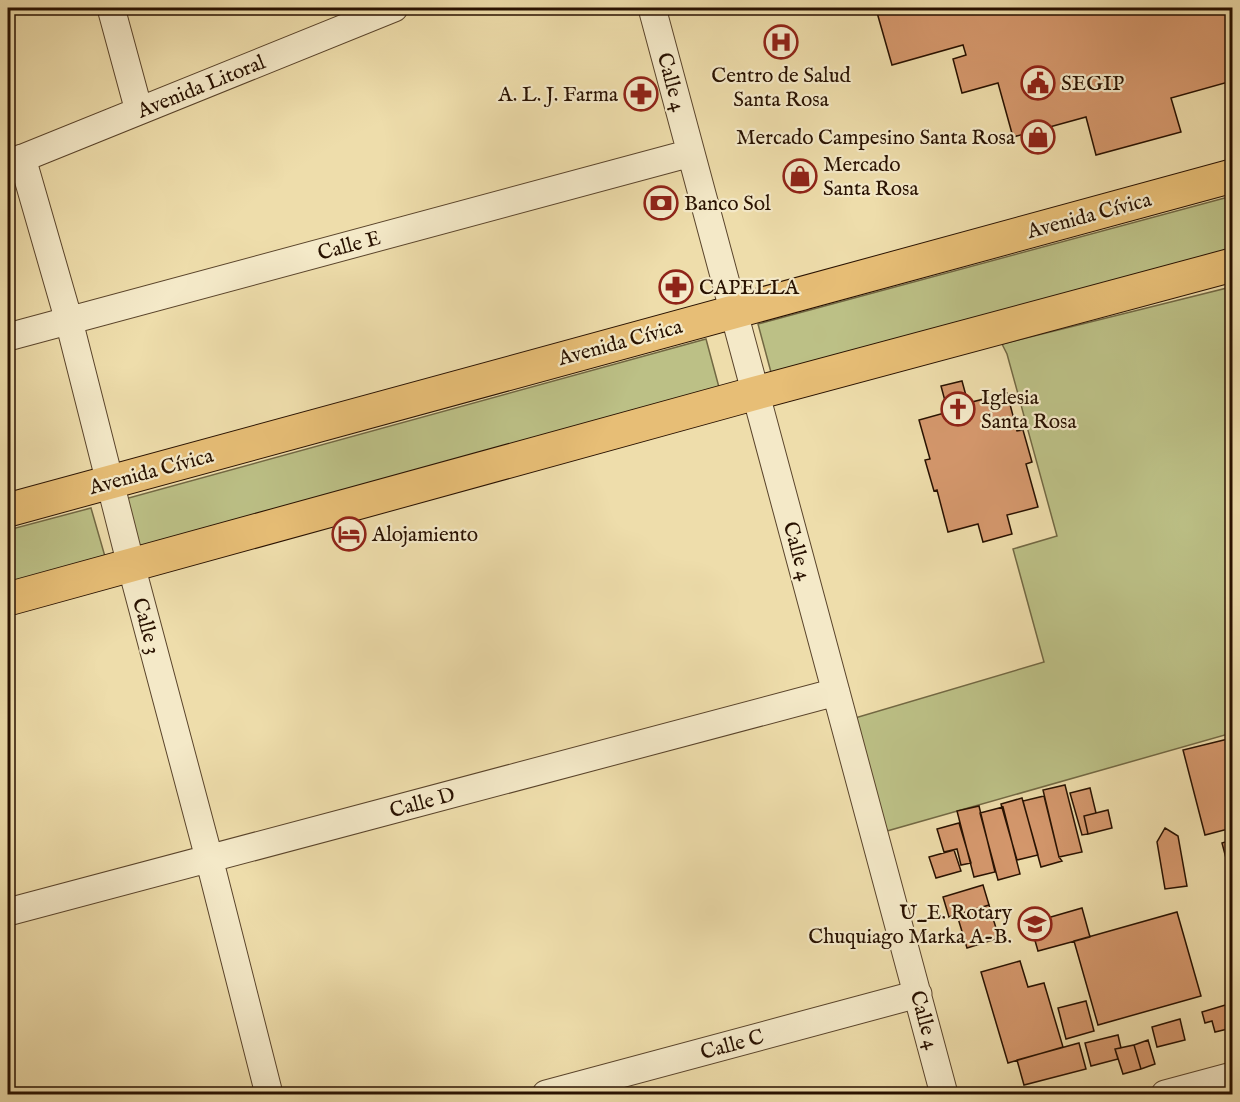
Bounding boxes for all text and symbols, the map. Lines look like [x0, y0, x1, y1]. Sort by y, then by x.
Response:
hospital icon: Centro de Salud Santa Rosa [763, 24, 799, 60]
street label: Avenida Litoral [133, 49, 270, 126]
street label: Calle 4 [650, 50, 692, 116]
place label: Centro de Salud Santa Rosa [711, 63, 852, 114]
public building icon: SEGIP [1020, 65, 1056, 101]
place label: SEGIP [1061, 71, 1124, 98]
pharmacy icon: A. L. J. Farma [623, 76, 659, 112]
place label: A. L. J. Farma [497, 82, 619, 109]
shop icon: Mercado Campesino Santa Rosa [1020, 119, 1056, 155]
place label: Mercado Campesino Santa Rosa [736, 125, 1016, 152]
place label: Mercado Santa Rosa [823, 152, 919, 203]
shop icon: Mercado Santa Rosa [782, 158, 818, 194]
bank icon: Banco Sol [643, 185, 679, 221]
street label: Avenida Cívica [1023, 187, 1155, 246]
place label: Banco Sol [684, 191, 771, 218]
street label: Calle E [315, 225, 384, 268]
pharmacy icon: CAPELLA [658, 269, 694, 305]
place label: CAPELLA [699, 275, 800, 302]
street label: Avenida Cívica [554, 314, 686, 373]
place label: Iglesia Santa Rosa [981, 385, 1077, 436]
church icon: Iglesia Santa Rosa [940, 391, 976, 427]
street label: Avenida Cívica [85, 443, 217, 502]
hotel icon: Alojamiento [331, 516, 367, 552]
street label: Calle 4 [776, 519, 818, 585]
place label: Alojamiento [371, 522, 478, 549]
street label: Calle 3 [125, 595, 166, 658]
street label: Calle D [387, 782, 458, 825]
place label: U_E. Rotary Chuquiago Marka A-B. [808, 900, 1013, 951]
school or university icon: U_E. Rotary Chuquiago Marka A-B. [1017, 906, 1053, 942]
street label: Calle 4 [903, 988, 945, 1054]
street label: Calle C [698, 1024, 767, 1067]

